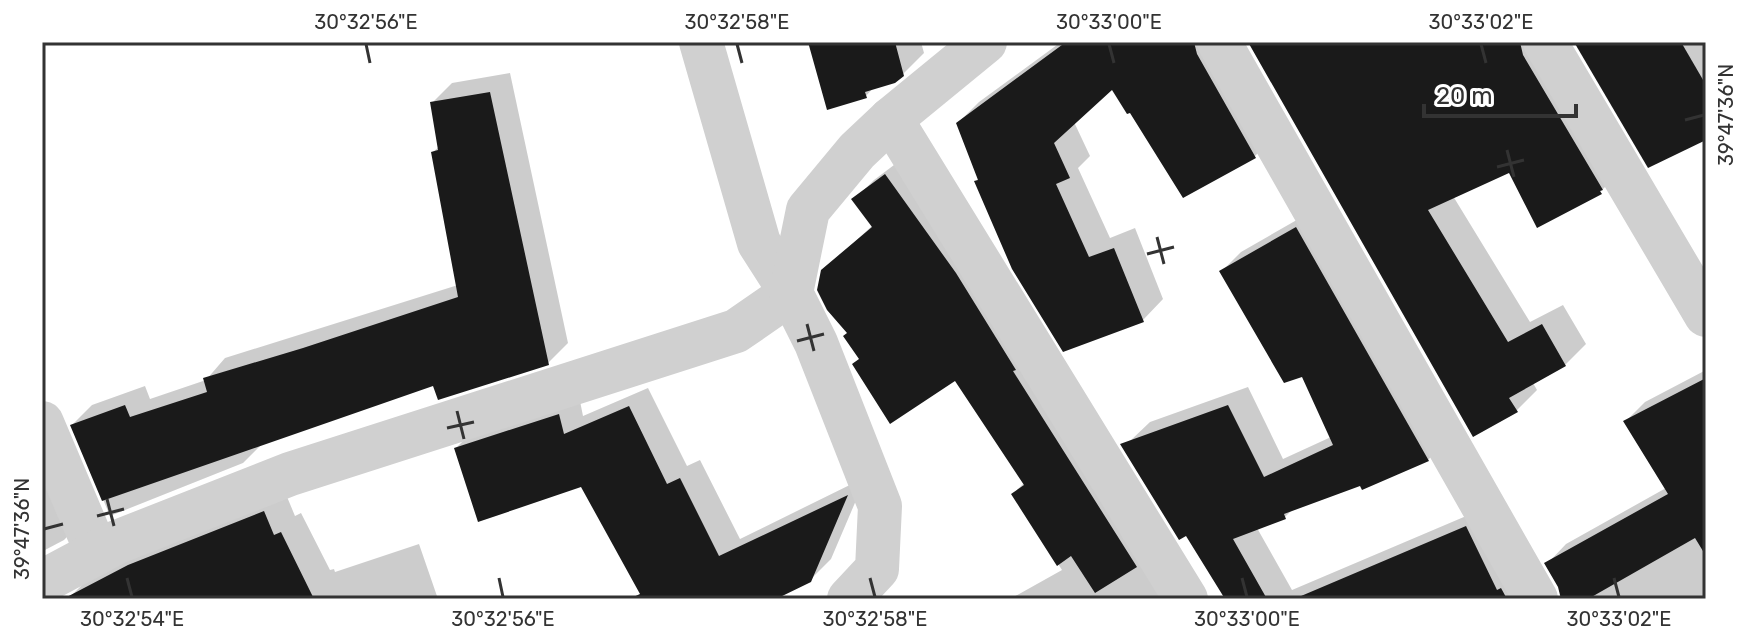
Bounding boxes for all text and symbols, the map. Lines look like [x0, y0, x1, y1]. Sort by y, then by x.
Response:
text: 30°32'56"E [314, 10, 418, 34]
text: 30°32'58"E [685, 10, 789, 34]
text: 30°33'00"E [1056, 10, 1162, 34]
text: 30°33'02"E [1429, 10, 1533, 34]
text: 39°47'36"N [1714, 64, 1738, 166]
scale bar [1424, 68, 1576, 118]
text: 20 m [1436, 82, 1493, 110]
text: 39°47'36"N [10, 478, 34, 580]
text: 30°32'54"E [80, 607, 184, 631]
text: 30°32'56"E [451, 607, 555, 631]
text: 30°32'58"E [823, 607, 927, 631]
text: 30°33'00"E [1194, 607, 1300, 631]
text: 30°33'02"E [1567, 607, 1671, 631]

